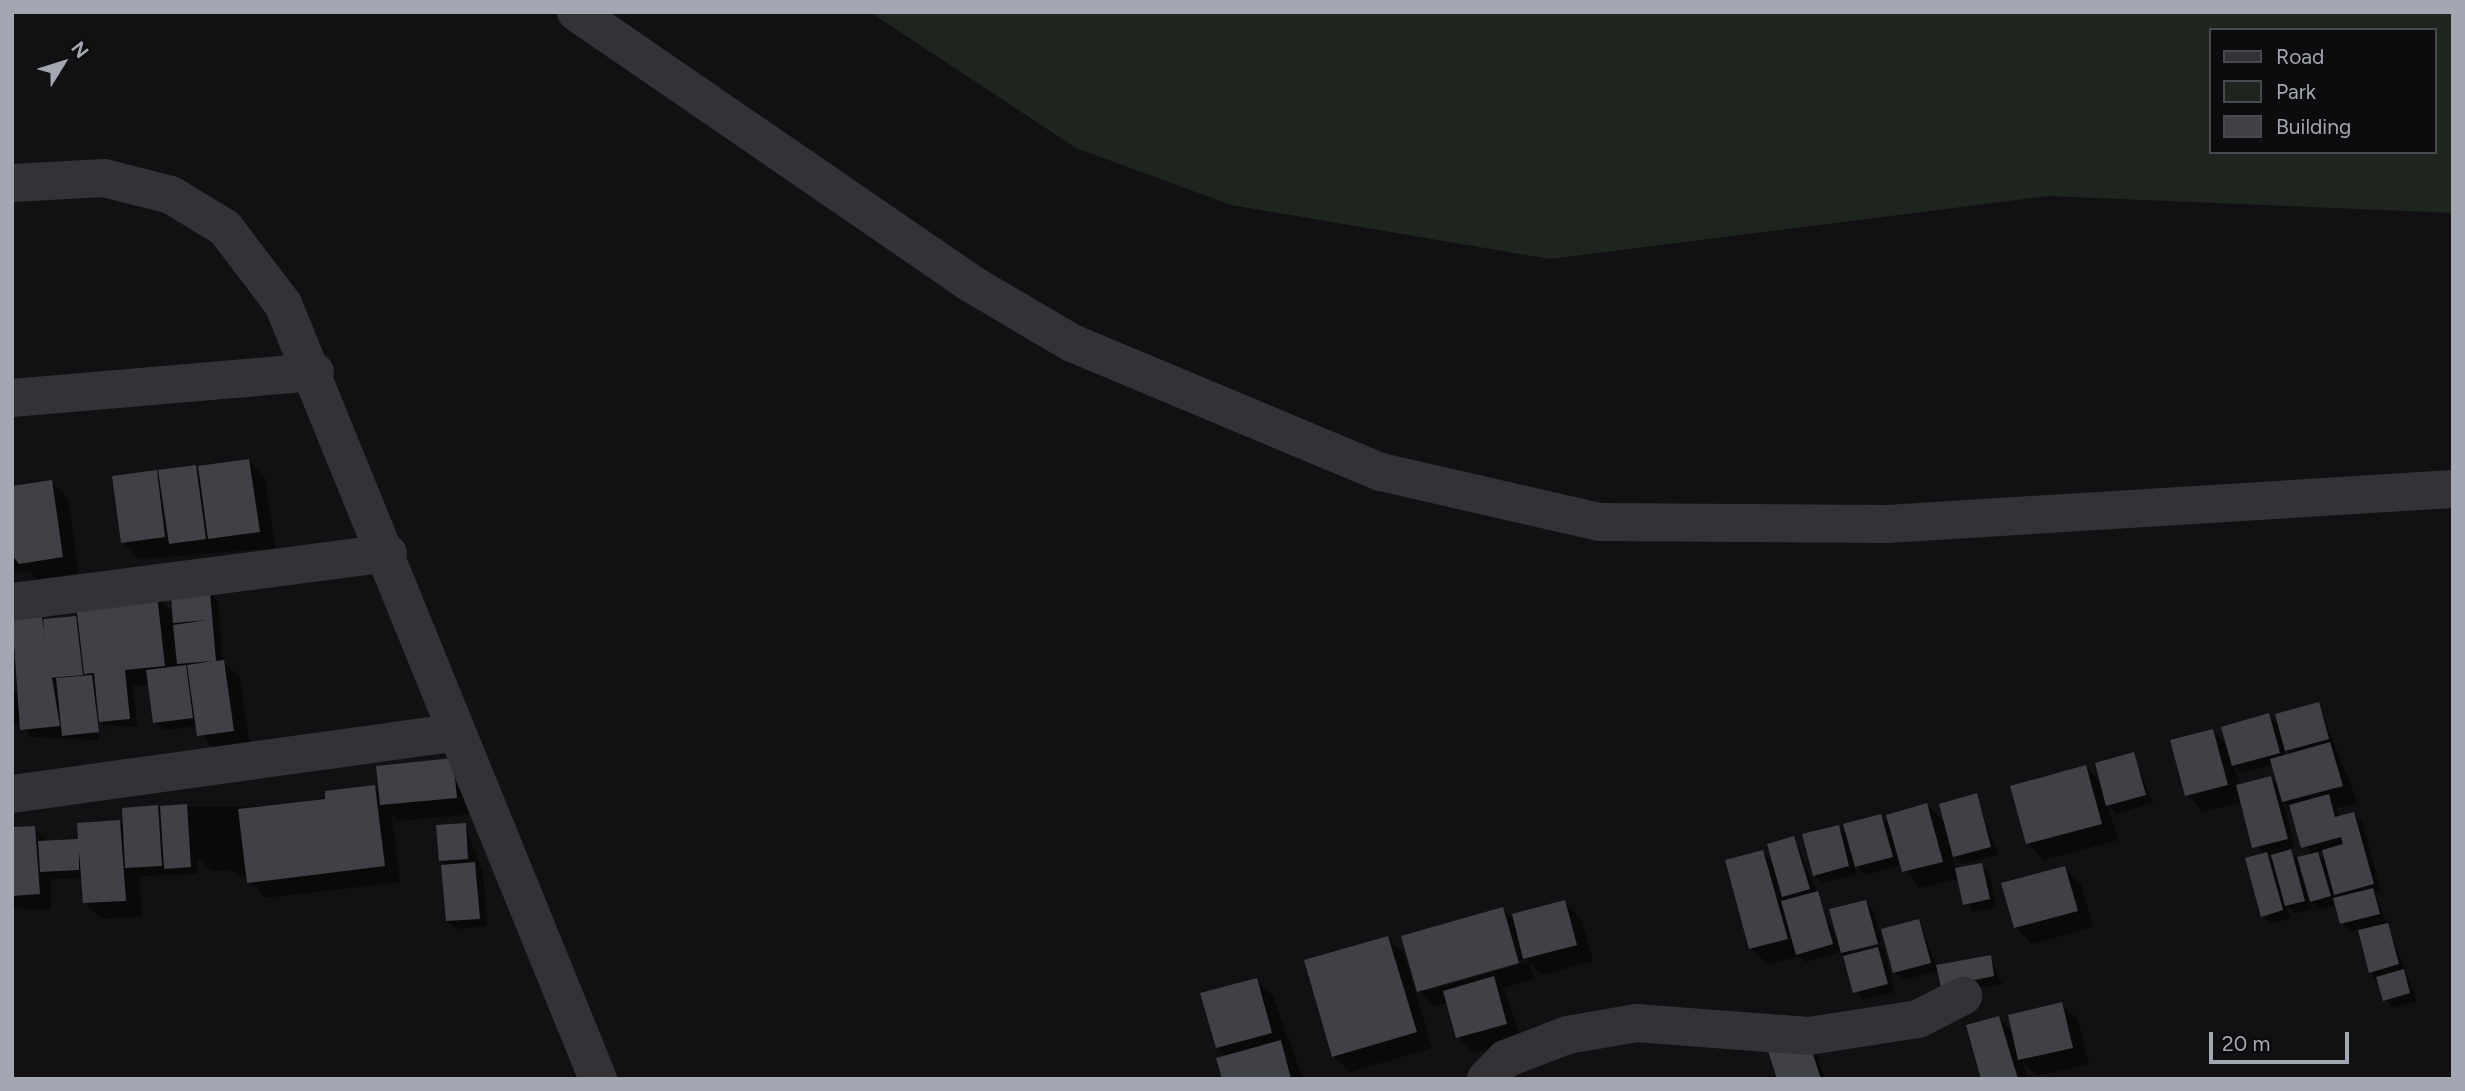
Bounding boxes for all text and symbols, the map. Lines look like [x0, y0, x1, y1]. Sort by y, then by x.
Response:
north arrow [28, 28, 98, 98]
legend [2210, 28, 2437, 154]
text: N [66, 37, 94, 63]
text: Road [2276, 44, 2324, 69]
text: Park [2276, 79, 2316, 104]
text: Building [2276, 114, 2351, 139]
scale bar [2213, 1018, 2353, 1062]
text: 20 m [2222, 1031, 2270, 1056]

